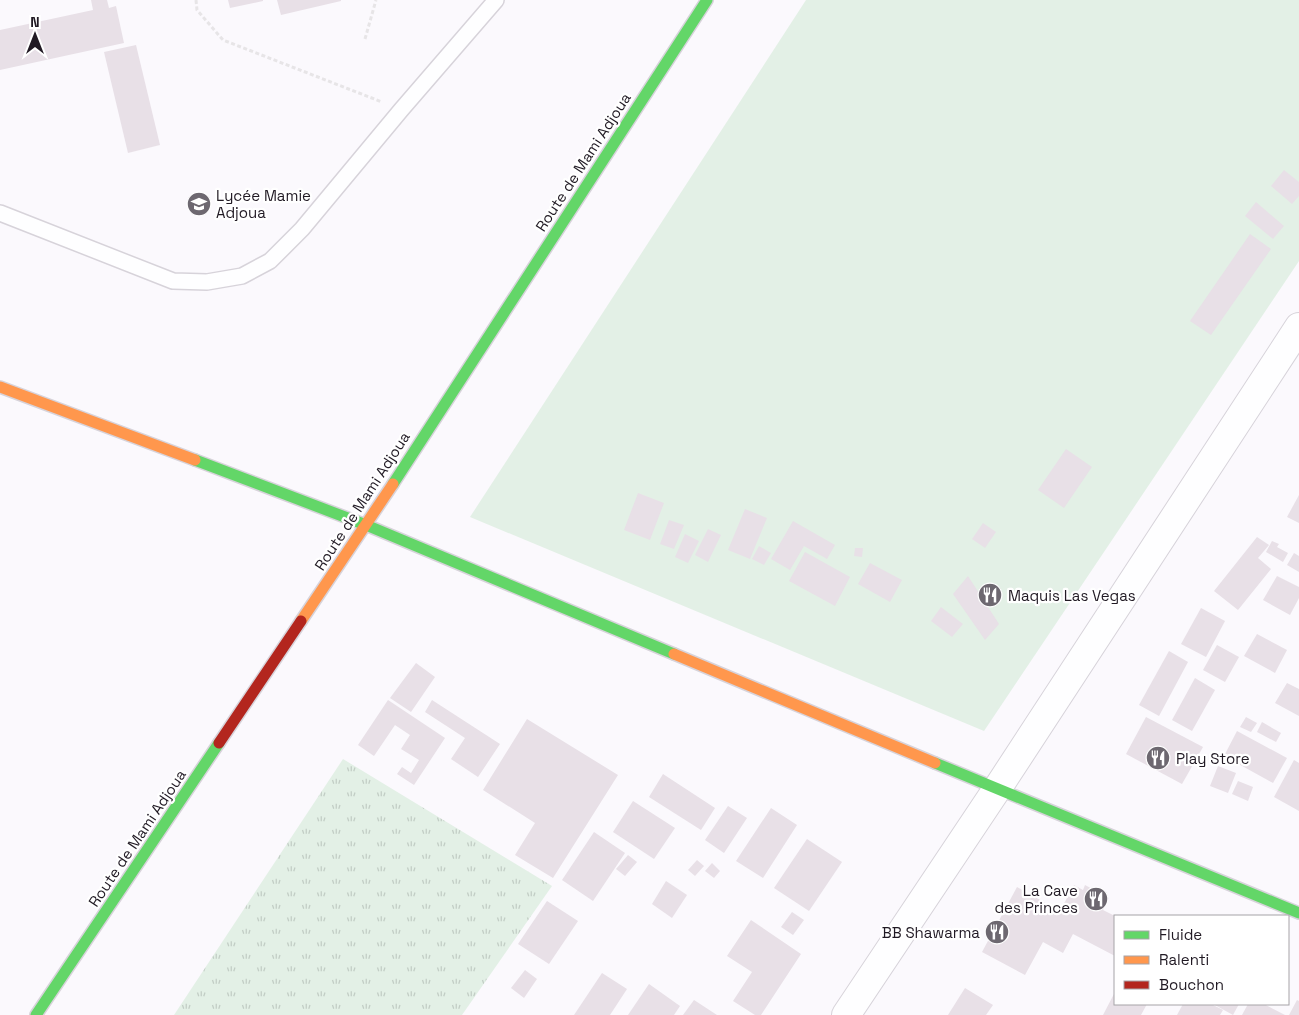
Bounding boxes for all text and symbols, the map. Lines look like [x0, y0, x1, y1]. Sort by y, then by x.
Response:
north arrow [10, 10, 60, 60]
text: N [30, 13, 40, 31]
street label: Route de Mami Adjoua [531, 89, 635, 235]
place label: Lycée Mamie Adjoua [216, 186, 311, 222]
school or university icon: Lycée Mamie Adjoua [186, 191, 212, 217]
street label: Route de Mami Adjoua [310, 428, 414, 574]
restaurant icon: Maquis Las Vegas [977, 582, 1003, 608]
place label: Maquis Las Vegas [1008, 586, 1136, 605]
restaurant icon: Play Store [1145, 745, 1171, 771]
place label: Play Store [1176, 749, 1250, 768]
street label: Route de Mami Adjoua [84, 765, 190, 910]
place label: La Cave des Princes [994, 881, 1078, 917]
restaurant icon: La Cave des Princes [1083, 886, 1109, 912]
legend [1114, 915, 1289, 1005]
restaurant icon: BB Shawarma [984, 919, 1010, 945]
place label: BB Shawarma [882, 923, 980, 942]
text: Fluide [1159, 925, 1202, 944]
text: Ralenti [1159, 950, 1209, 969]
text: Bouchon [1159, 975, 1224, 994]

